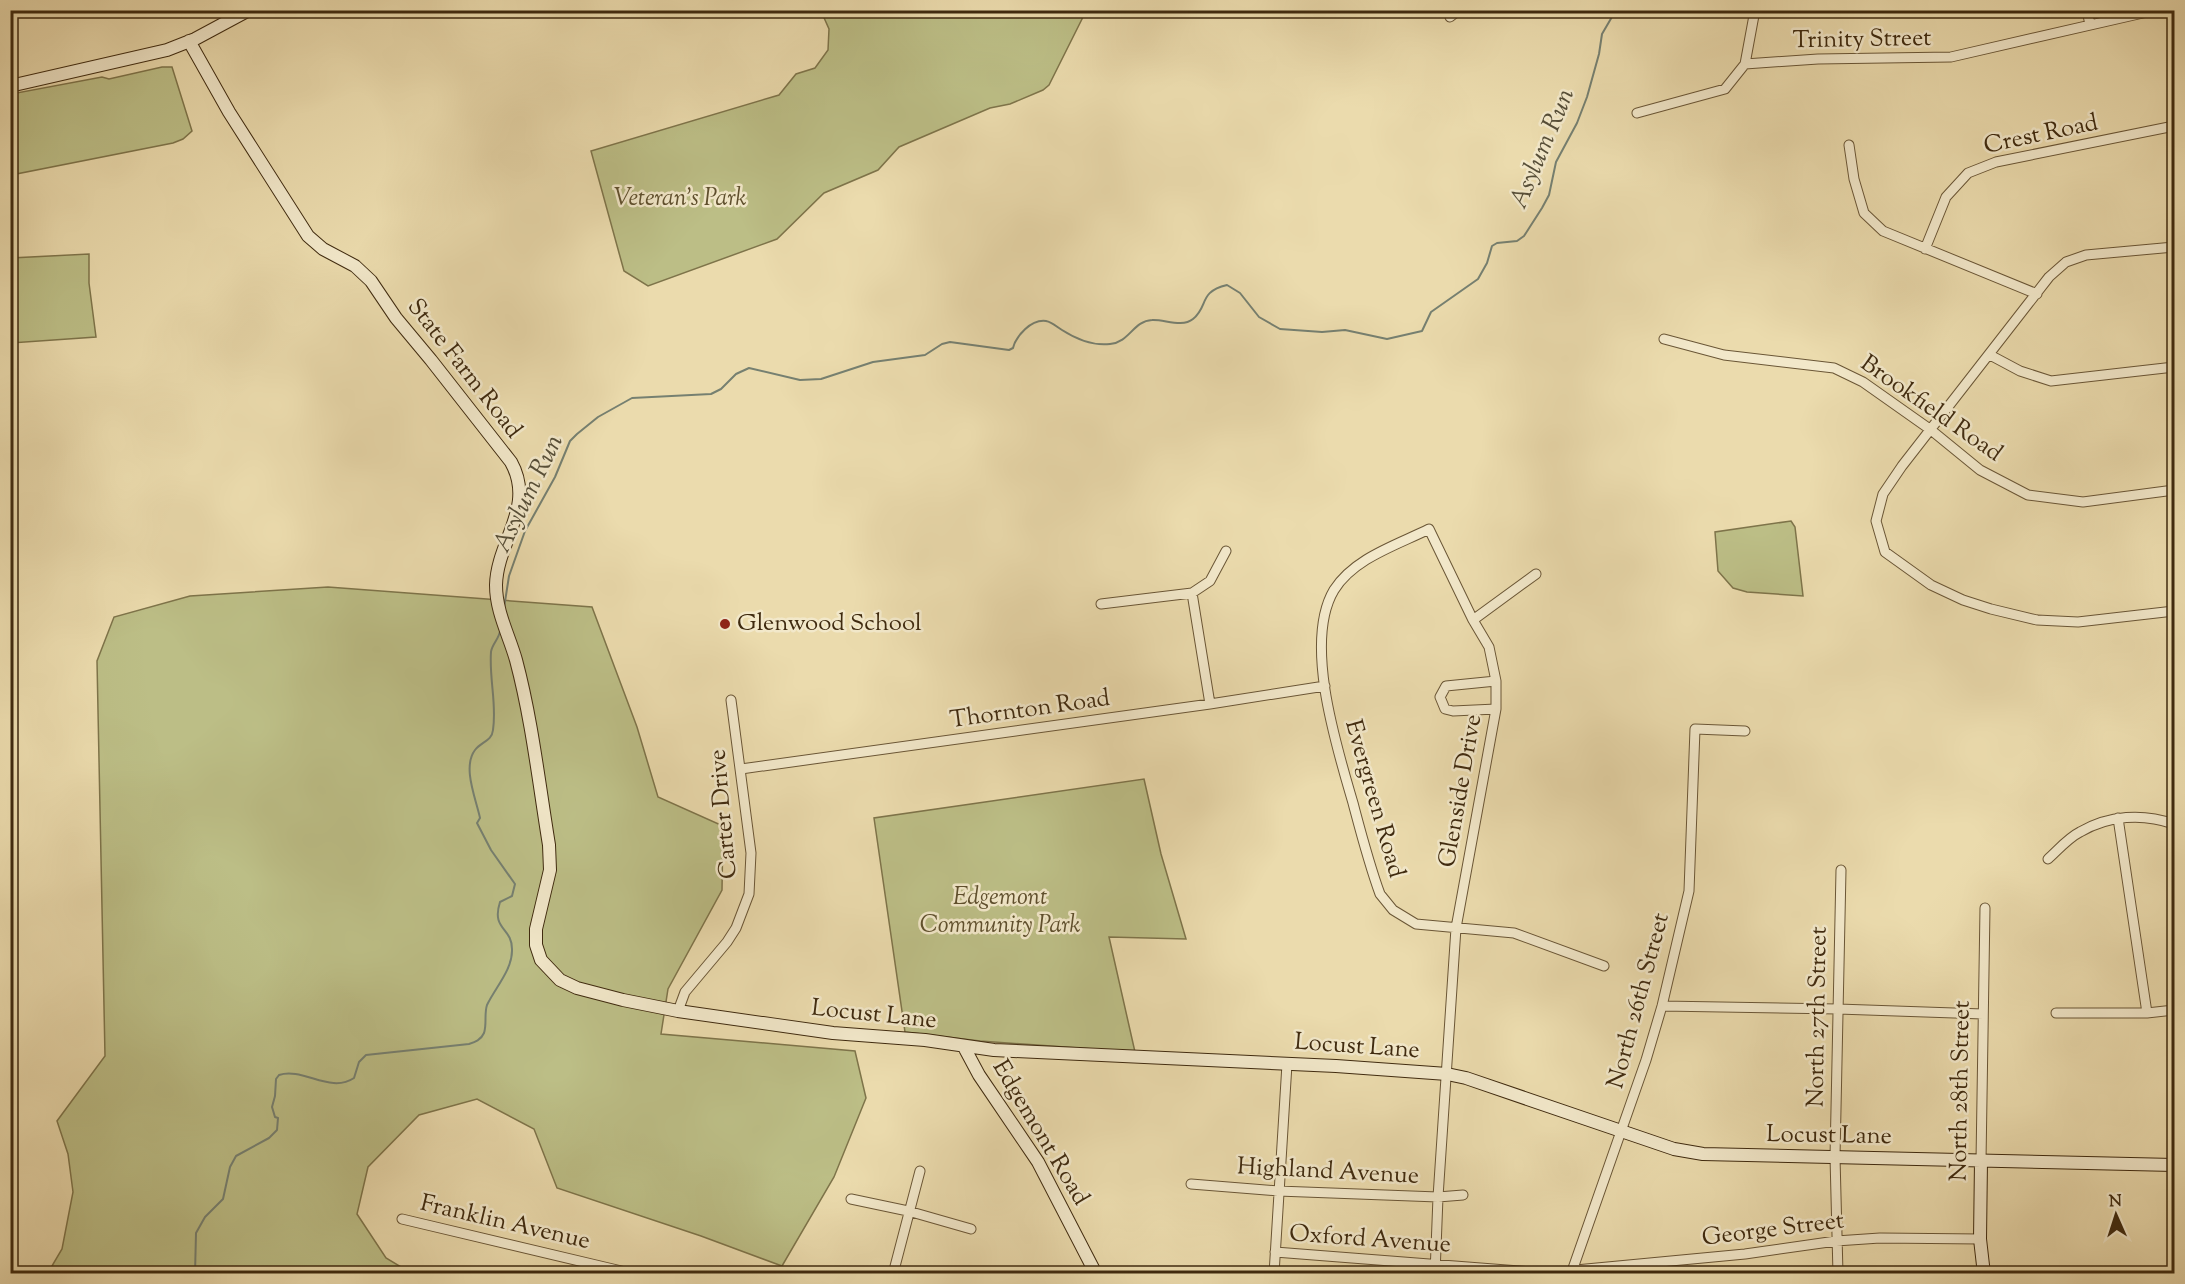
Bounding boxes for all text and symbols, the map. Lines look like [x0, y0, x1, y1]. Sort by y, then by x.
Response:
street label: Trinity Street [1792, 22, 1932, 58]
water label: Asylum Run [1501, 83, 1585, 215]
street label: Crest Road [1981, 106, 2102, 164]
park label: Veteran's Park [614, 182, 747, 216]
street label: State Farm Road [398, 292, 530, 447]
street label: Brookfield Road [1853, 347, 2009, 471]
water label: Asylum Run [484, 428, 574, 560]
place label: Glenwood School [737, 607, 922, 641]
marker: Glenwood School [718, 617, 732, 631]
street label: Thornton Road [948, 682, 1113, 738]
street label: Glenside Drive [1431, 712, 1491, 870]
street label: Evergreen Road [1335, 716, 1413, 882]
street label: Carter Drive [701, 748, 747, 880]
park label: Edgemont Community Park [920, 881, 1080, 943]
street label: North 26th Street [1599, 909, 1679, 1093]
street label: North 27th Street [1799, 926, 1837, 1108]
street label: Locust Lane [810, 992, 938, 1038]
street label: North 28th Street [1942, 1000, 1980, 1182]
street label: Locust Lane [1293, 1026, 1421, 1068]
street label: Edgemont Road [983, 1054, 1097, 1213]
street label: Locust Lane [1766, 1118, 1892, 1154]
street label: Highland Avenue [1236, 1150, 1420, 1194]
north arrow [2086, 1185, 2146, 1245]
street label: Franklin Avenue [417, 1187, 593, 1259]
text: N [2108, 1191, 2123, 1214]
street label: George Street [1700, 1204, 1846, 1256]
street label: Oxford Avenue [1288, 1217, 1452, 1263]

